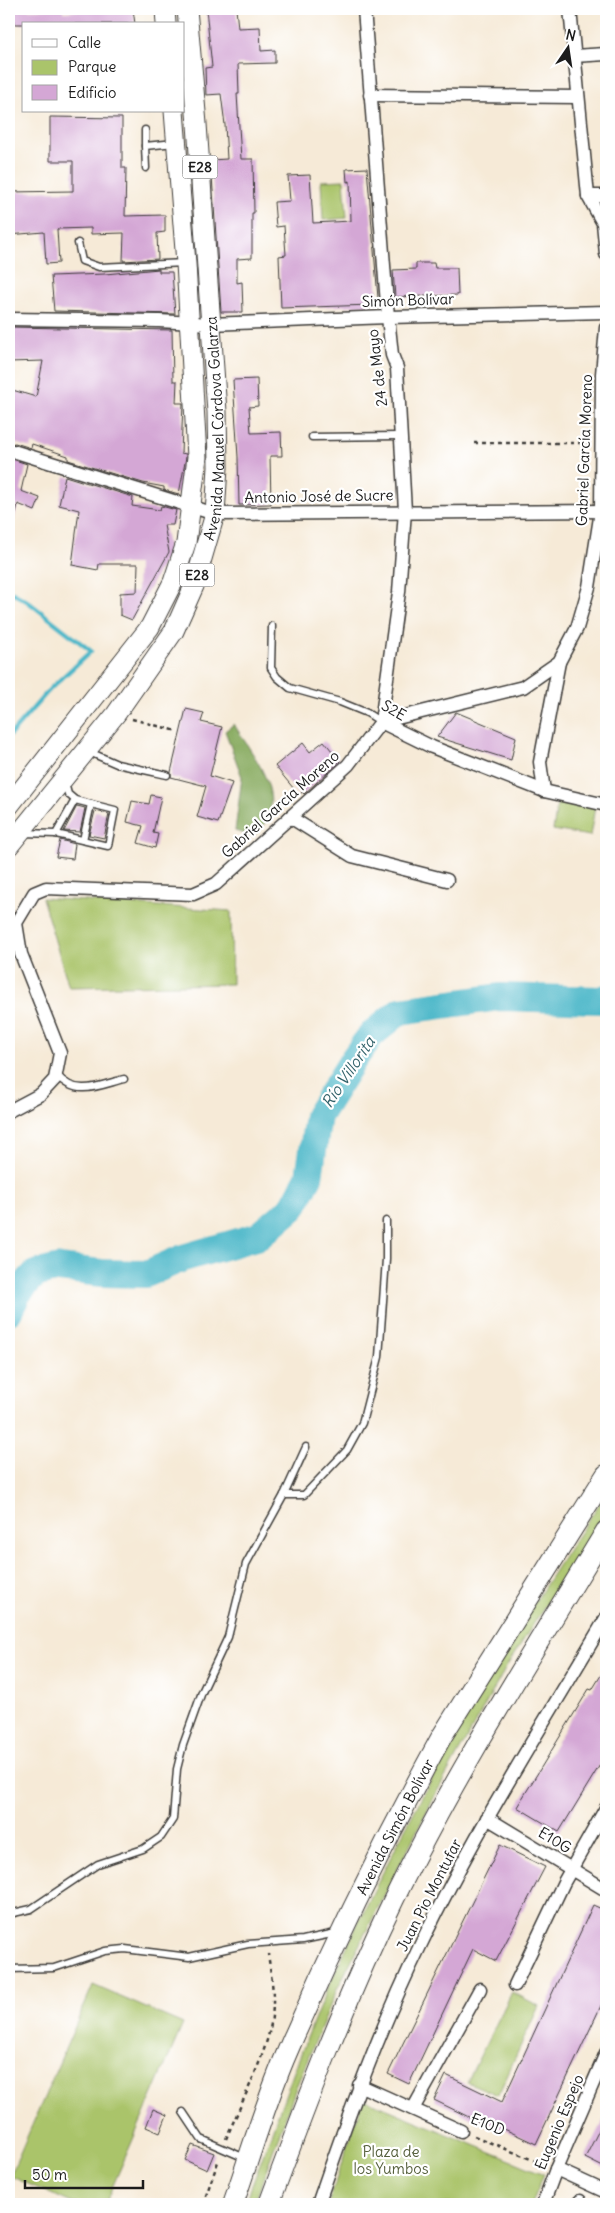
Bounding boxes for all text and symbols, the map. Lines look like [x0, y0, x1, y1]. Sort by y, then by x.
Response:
legend [22, 22, 185, 112]
north arrow [542, 22, 592, 72]
text: N [564, 25, 578, 45]
text: Calle [68, 33, 101, 52]
text: Parque [68, 57, 116, 76]
text: Edificio [68, 83, 116, 102]
road number: E28 [182, 156, 218, 178]
street label: Simón Bolívar [361, 289, 455, 311]
street label: Avenida Manuel Córdova Galarza [198, 315, 228, 542]
street label: 24 de Mayo [363, 328, 391, 408]
street label: Gabriel García Moreno [572, 374, 596, 526]
street label: Antonio José de Sucre [244, 485, 394, 507]
road number: E28 [180, 564, 214, 586]
street label: S2E [378, 695, 410, 725]
street label: Gabriel García Moreno [217, 746, 343, 862]
water label: Río Villorita [317, 1032, 379, 1111]
street label: Avenida Simón Bolívar [352, 1755, 437, 1898]
street label: E10G [535, 1823, 575, 1857]
street label: Juan Pio Montufar [392, 1836, 466, 1954]
street label: Eugenio Espejo [530, 2071, 588, 2173]
street label: E10D [468, 2109, 508, 2139]
park label: Plaza de los Yumbos [353, 2142, 429, 2178]
scale bar [25, 2158, 142, 2190]
text: 50 m [32, 2165, 67, 2184]

